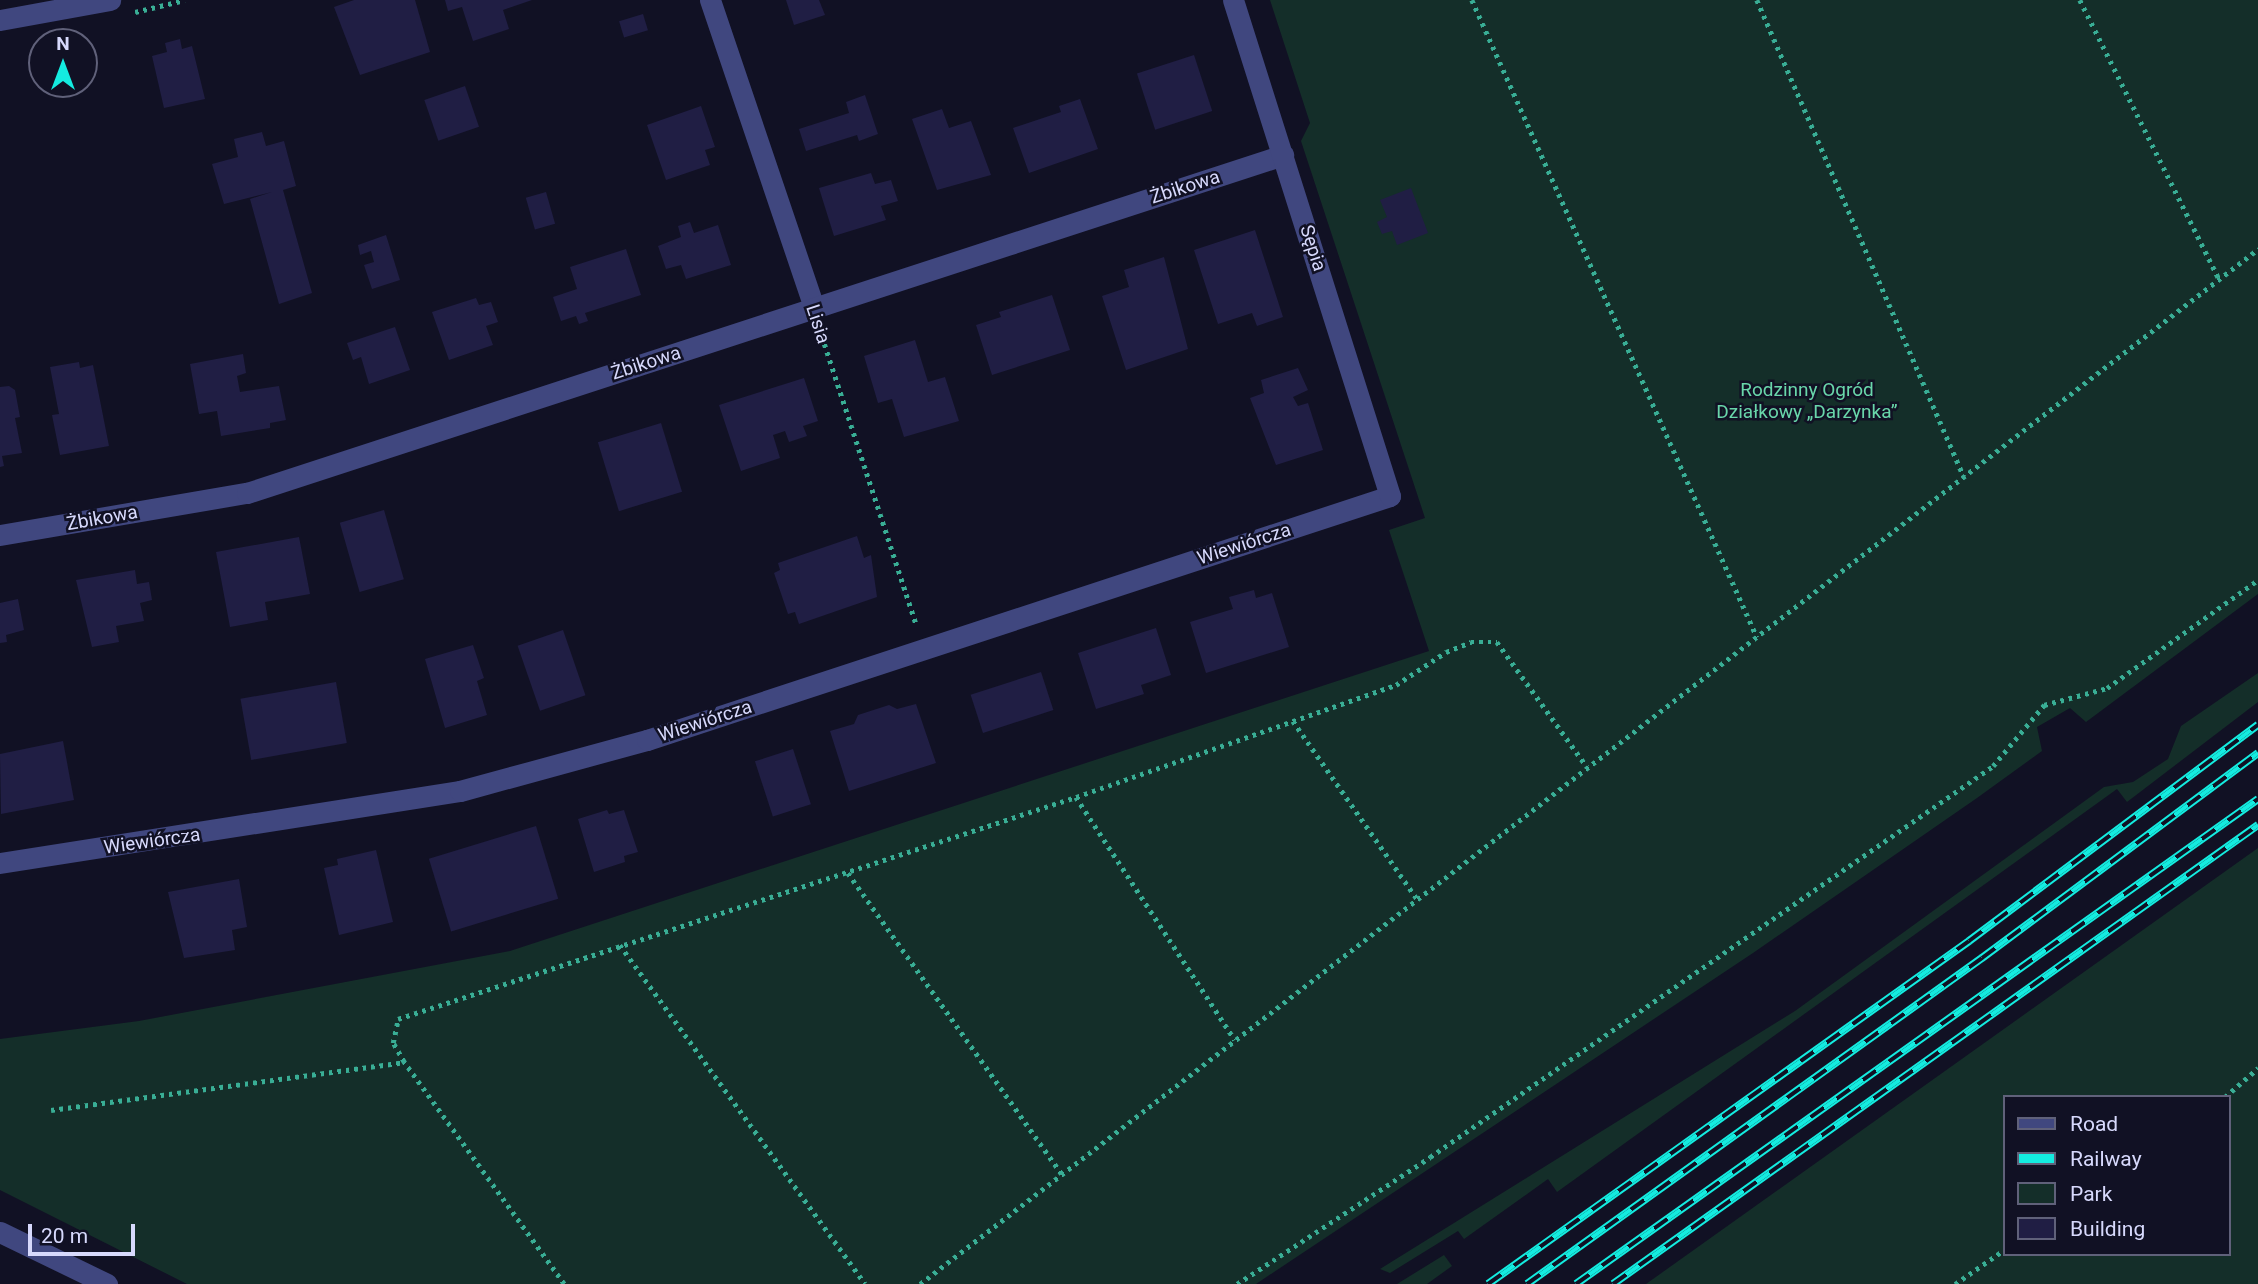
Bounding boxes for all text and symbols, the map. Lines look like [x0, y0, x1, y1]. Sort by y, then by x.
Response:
north arrow [28, 28, 98, 98]
text: N [56, 32, 70, 55]
street label: Żbikowa [1147, 165, 1223, 209]
street label: Sępia [1295, 222, 1331, 274]
street label: Lisia [801, 302, 835, 346]
street label: Żbikowa [608, 341, 684, 385]
park label: Rodzinny Ogród Działkowy „Darzynka” [1716, 379, 1898, 423]
street label: Żbikowa [65, 501, 139, 535]
street label: Wiewiórcza [1194, 518, 1294, 570]
street label: Wiewiórcza [655, 695, 755, 747]
street label: Wiewiórcza [102, 823, 202, 859]
legend [2002, 1095, 2230, 1256]
text: Road [2070, 1112, 2118, 1136]
text: Railway [2070, 1147, 2142, 1171]
text: Park [2070, 1182, 2112, 1206]
scale bar [32, 1210, 138, 1254]
text: Building [2070, 1217, 2145, 1241]
text: 20 m [41, 1224, 88, 1248]

